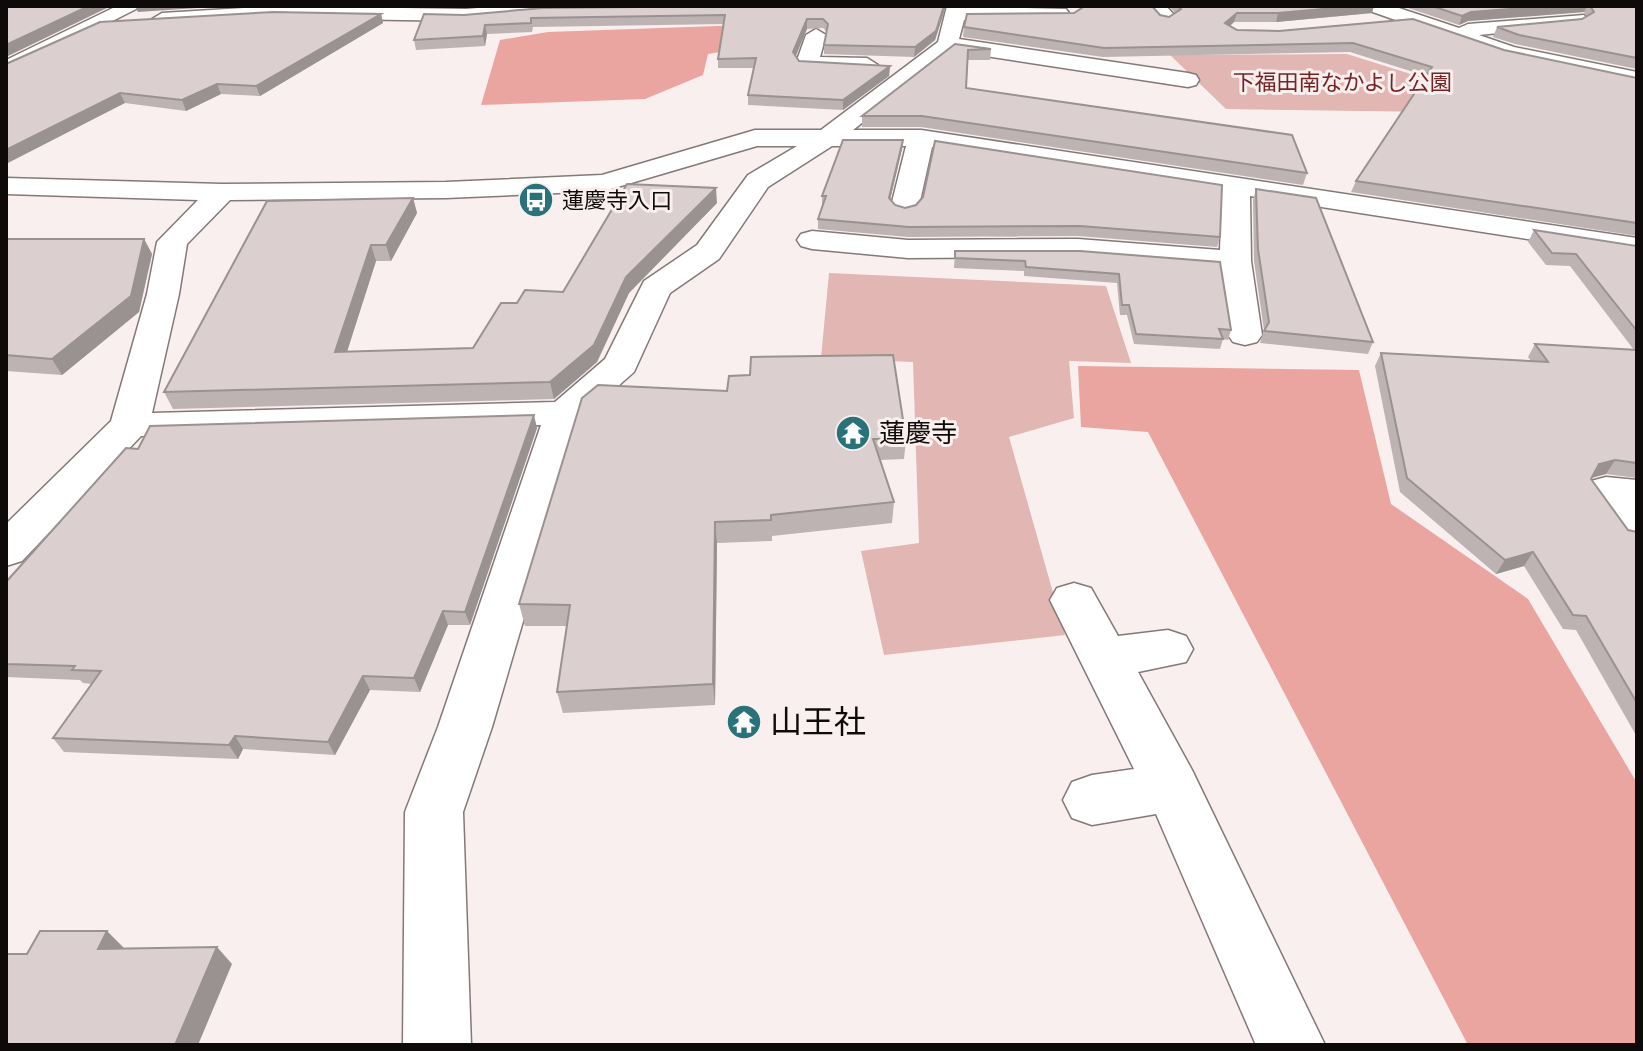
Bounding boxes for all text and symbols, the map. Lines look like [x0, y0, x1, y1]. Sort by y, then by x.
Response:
park label: 下福田南なかよし公園 [1233, 70, 1451, 95]
bus stop icon: 蓮慶寺入口 [517, 181, 555, 219]
place label: 蓮慶寺入口 [562, 188, 672, 213]
temple icon: 蓮慶寺 [834, 414, 872, 452]
place label: 蓮慶寺 [879, 418, 957, 448]
temple icon: 山王社 [725, 703, 763, 741]
place label: 山王社 [770, 703, 866, 741]

